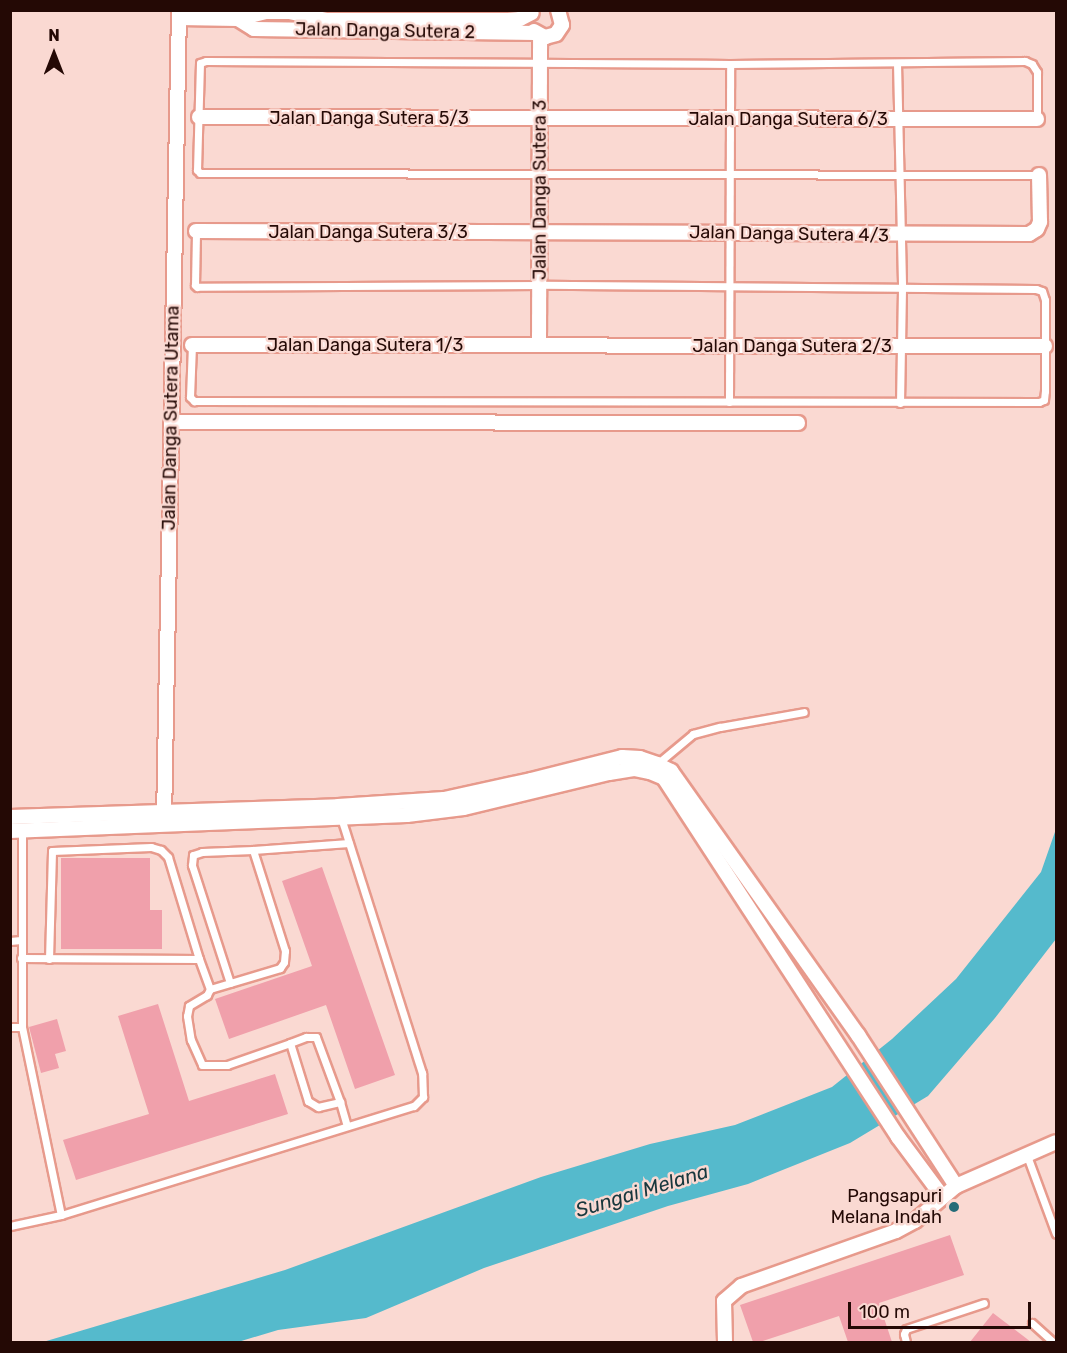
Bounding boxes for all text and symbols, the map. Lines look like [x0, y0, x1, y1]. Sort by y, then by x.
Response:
street label: Jalan Danga Sutera 2 [295, 19, 475, 43]
north arrow [24, 24, 84, 84]
text: N [48, 26, 60, 45]
street label: Jalan Danga Sutera 3 [529, 100, 551, 280]
street label: Jalan Danga Sutera 5/3 [269, 107, 469, 129]
street label: Jalan Danga Sutera 6/3 [688, 108, 888, 130]
street label: Jalan Danga Sutera 3/3 [268, 221, 468, 243]
street label: Jalan Danga Sutera 4/3 [689, 221, 889, 247]
street label: Jalan Danga Sutera Utama [158, 305, 184, 531]
street label: Jalan Danga Sutera 1/3 [267, 334, 463, 356]
street label: Jalan Danga Sutera 2/3 [692, 335, 892, 357]
water label: Sungai Melana [573, 1159, 711, 1223]
place label: Pangsapuri Melana Indah [831, 1186, 942, 1228]
marker: Pangsapuri Melana Indah [947, 1200, 961, 1214]
scale bar [851, 1290, 1034, 1328]
text: 100 m [859, 1301, 910, 1323]

